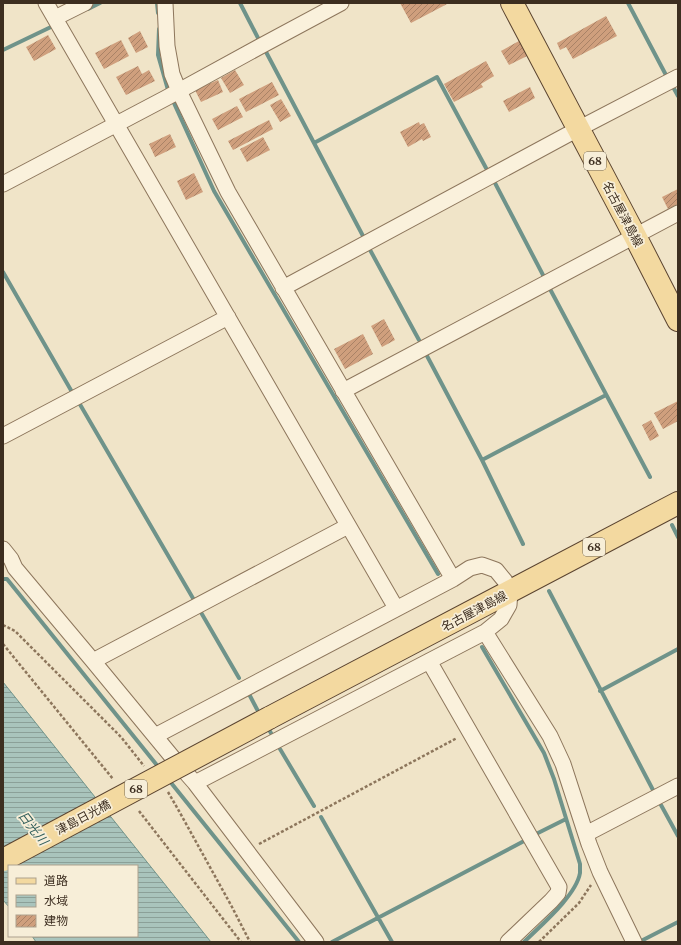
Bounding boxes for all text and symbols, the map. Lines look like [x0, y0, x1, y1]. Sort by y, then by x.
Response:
road number: 68 [584, 152, 606, 170]
street label: 名古屋津島線 [599, 179, 647, 249]
road number: 68 [583, 538, 605, 556]
street label: 名古屋津島線 [439, 587, 509, 635]
road number: 68 [125, 780, 147, 798]
street label: 津島日光橋 [53, 796, 113, 838]
water label: 日光川 [14, 807, 53, 850]
legend [8, 865, 138, 937]
text: 道路 [44, 873, 68, 888]
text: 水域 [44, 893, 68, 908]
text: 建物 [44, 913, 68, 928]

